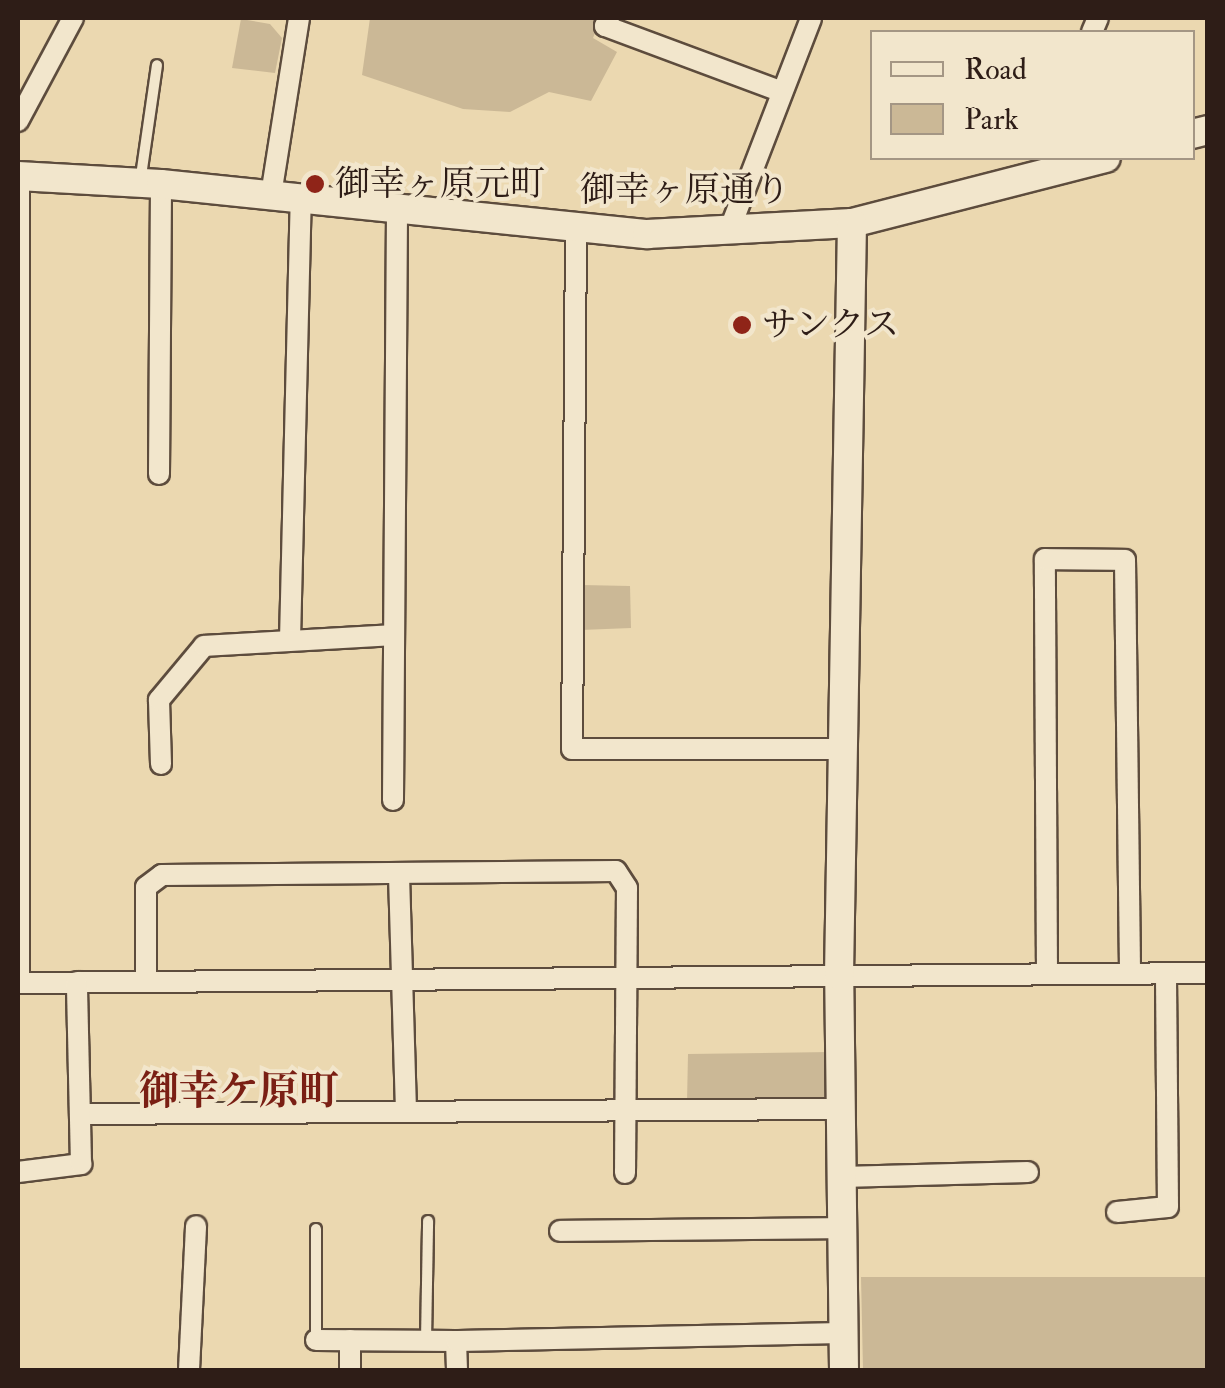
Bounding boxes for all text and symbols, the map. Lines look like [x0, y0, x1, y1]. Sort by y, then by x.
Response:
legend [870, 30, 1195, 160]
text: Road [964, 51, 1027, 88]
text: Park [964, 101, 1019, 138]
place label: 御幸ヶ原元町 [335, 163, 545, 205]
street label: 御幸ヶ原通り [580, 169, 790, 211]
marker: 御幸ヶ原元町 [304, 173, 326, 195]
place label: サンクス [762, 304, 902, 346]
marker: サンクス [731, 314, 753, 336]
district label: 御幸ケ原町 [139, 1068, 339, 1116]

